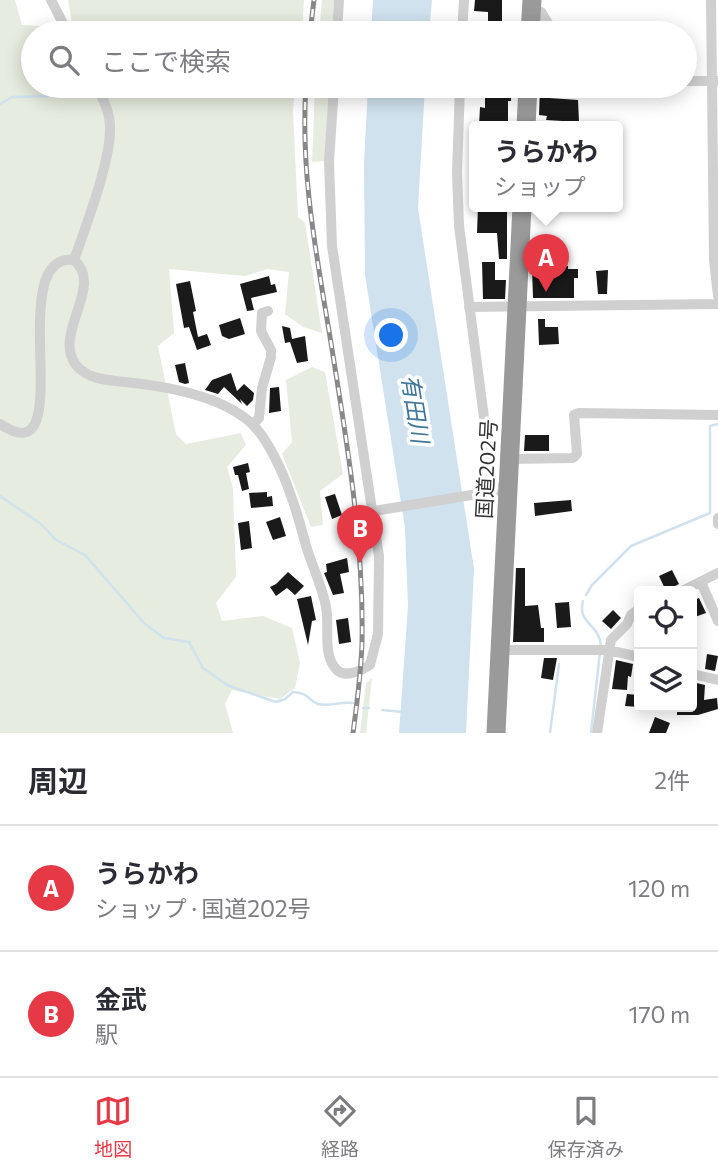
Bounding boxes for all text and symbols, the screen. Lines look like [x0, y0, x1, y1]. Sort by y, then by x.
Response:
search box [21, 21, 697, 98]
icon: search [45, 41, 83, 79]
text: ここで検索 [101, 45, 231, 76]
popup [469, 121, 623, 212]
text: うらかわ [494, 135, 598, 166]
text: ショップ [494, 172, 586, 200]
pin: A [523, 234, 569, 292]
your location [374, 318, 408, 352]
water label: 有田川 [397, 373, 436, 448]
street label: 国道202号 [470, 418, 501, 519]
pin: B [337, 505, 383, 563]
map controls [634, 586, 697, 712]
button: locate [634, 586, 697, 649]
button: layers [634, 649, 697, 712]
text: 周辺 [28, 761, 88, 798]
text: 2件 [654, 766, 690, 794]
text: うらかわ [95, 857, 199, 888]
text: A [43, 874, 59, 902]
text: 120 m [628, 874, 690, 902]
text: ショップ · 国道202号 [95, 894, 311, 922]
text: 金武 [95, 983, 147, 1014]
text: B [43, 1000, 59, 1028]
text: 170 m [629, 1000, 690, 1028]
text: 駅 [95, 1020, 118, 1048]
tab: 地図 [94, 1092, 132, 1161]
tab: 経路 [321, 1092, 359, 1161]
tab: 保存済み [548, 1092, 624, 1161]

